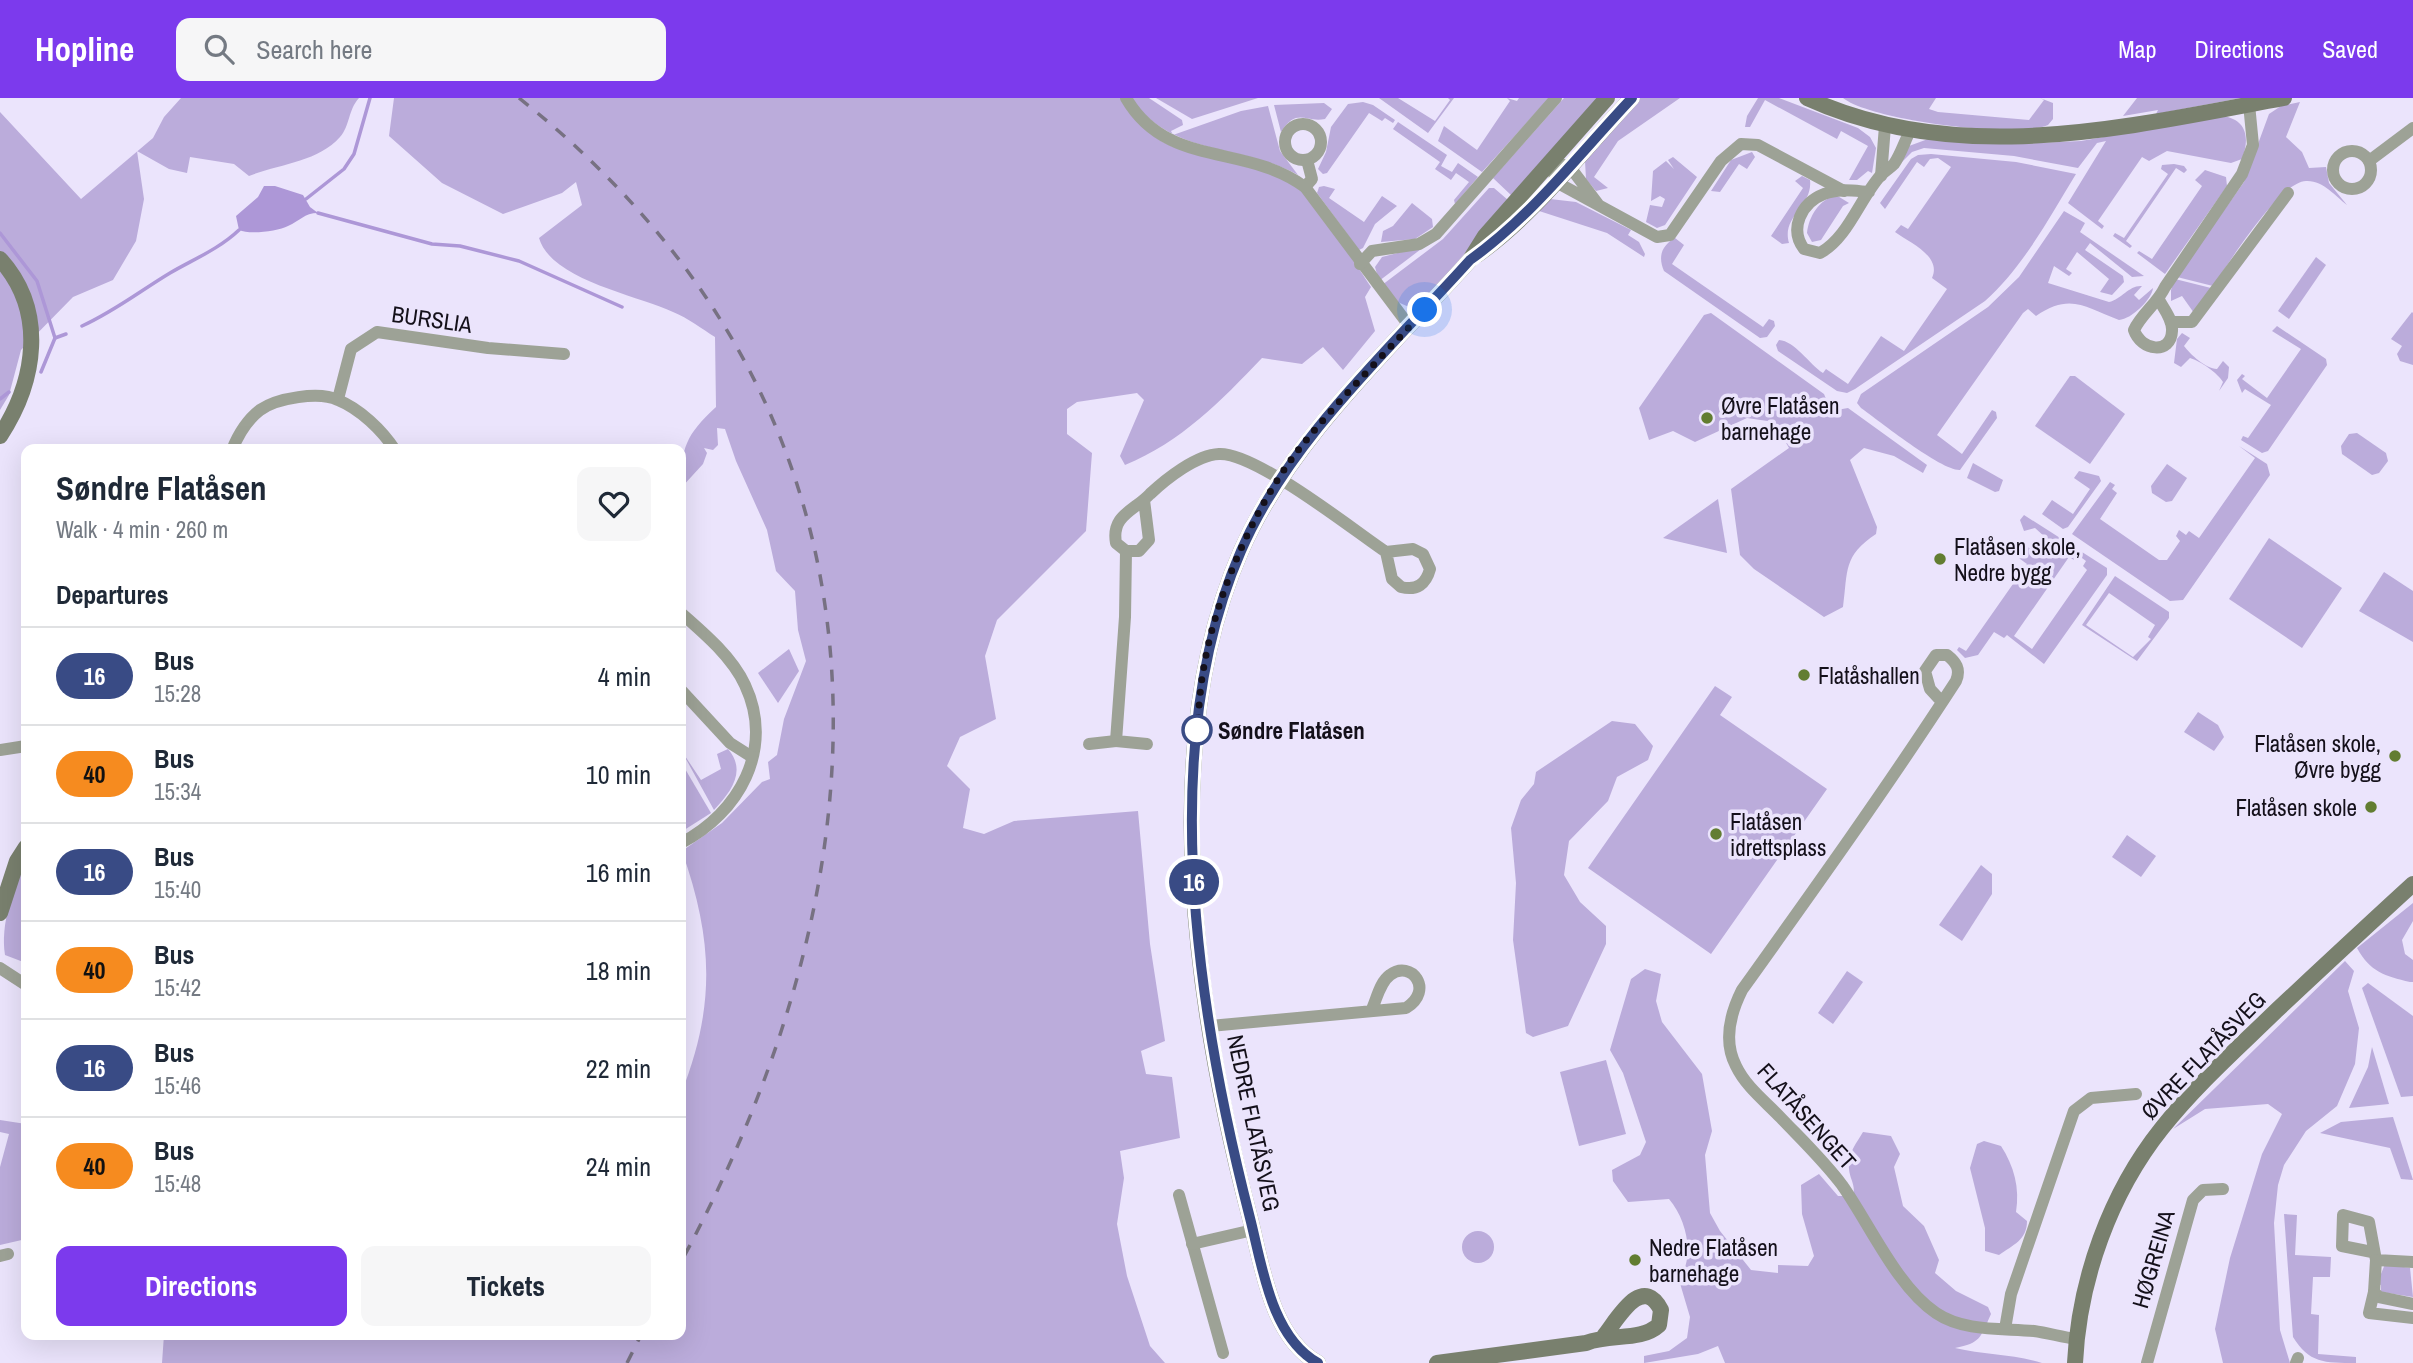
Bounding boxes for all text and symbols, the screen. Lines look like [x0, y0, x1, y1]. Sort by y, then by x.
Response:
search box [176, 18, 666, 81]
text: Hopline [35, 27, 134, 71]
icon: search [200, 30, 238, 68]
text: Search here [256, 32, 372, 67]
text: Map [2118, 33, 2156, 65]
text: Directions [2194, 33, 2284, 65]
text: Saved [2322, 33, 2378, 65]
your location [1407, 292, 1442, 327]
street label: BURSLIA [390, 298, 475, 340]
place label: Øvre Flatåsen barnehage [1721, 390, 1839, 447]
marker: Øvre Flatåsen barnehage [1699, 410, 1715, 426]
text: Søndre Flatåsen [56, 466, 267, 510]
button: heart [577, 467, 651, 541]
text: Walk · 4 min · 260 m [56, 514, 228, 545]
place label: Flatåsen skole, Nedre bygg [1954, 531, 2081, 588]
marker: Flatåsen skole, Nedre bygg [1932, 551, 1948, 567]
text: Departures [56, 577, 169, 612]
text: Bus [154, 643, 194, 678]
text: 4 min [598, 659, 651, 694]
text: 16 [84, 660, 105, 692]
place label: Flatåshallen [1818, 660, 1920, 691]
marker: Flatåshallen [1796, 667, 1812, 683]
text: 15:28 [154, 678, 201, 709]
marker: Søndre Flatåsen [1182, 715, 1212, 745]
place label: Søndre Flatåsen [1218, 715, 1365, 746]
place label: Flatåsen skole, Øvre bygg [2254, 728, 2382, 785]
text: Bus [154, 741, 194, 776]
marker: Flatåsen skole, Øvre bygg [2387, 748, 2403, 764]
text: 10 min [586, 757, 651, 792]
text: 40 [84, 758, 105, 790]
text: 15:34 [154, 776, 201, 807]
place label: Flatåsen skole [2235, 792, 2357, 823]
marker: Flatåsen skole [2363, 799, 2379, 815]
place label: Flatåsen idrettsplass [1730, 806, 1826, 863]
marker: Flatåsen idrettsplass [1708, 826, 1724, 842]
text: Bus [154, 839, 194, 874]
text: 16 min [586, 855, 651, 890]
text: 16 [84, 856, 105, 888]
line badge: 16 [1162, 859, 1226, 905]
text: 16 [1183, 866, 1205, 898]
text: 15:40 [154, 874, 201, 905]
text: Bus [154, 937, 194, 972]
text: 18 min [586, 953, 651, 988]
text: 40 [84, 954, 105, 986]
text: 15:42 [154, 972, 201, 1003]
street label: ØVRE FLATÅSVEG [2134, 984, 2272, 1126]
street label: NEDRE FLATÅSVEG [1220, 1032, 1288, 1214]
text: Bus [154, 1035, 194, 1070]
text: 22 min [586, 1051, 651, 1086]
text: 16 [84, 1052, 105, 1084]
street label: FLATÅSENGET [1751, 1056, 1863, 1176]
text: 15:46 [154, 1070, 201, 1101]
text: Bus [154, 1133, 194, 1168]
text: 24 min [586, 1149, 651, 1184]
text: 40 [84, 1150, 105, 1182]
text: 15:48 [154, 1168, 201, 1199]
street label: HØGREINA [2124, 1206, 2182, 1312]
place label: Nedre Flatåsen barnehage [1649, 1232, 1778, 1289]
button: Directions [56, 1246, 347, 1326]
button: Tickets [361, 1246, 651, 1326]
marker: Nedre Flatåsen barnehage [1627, 1252, 1643, 1268]

